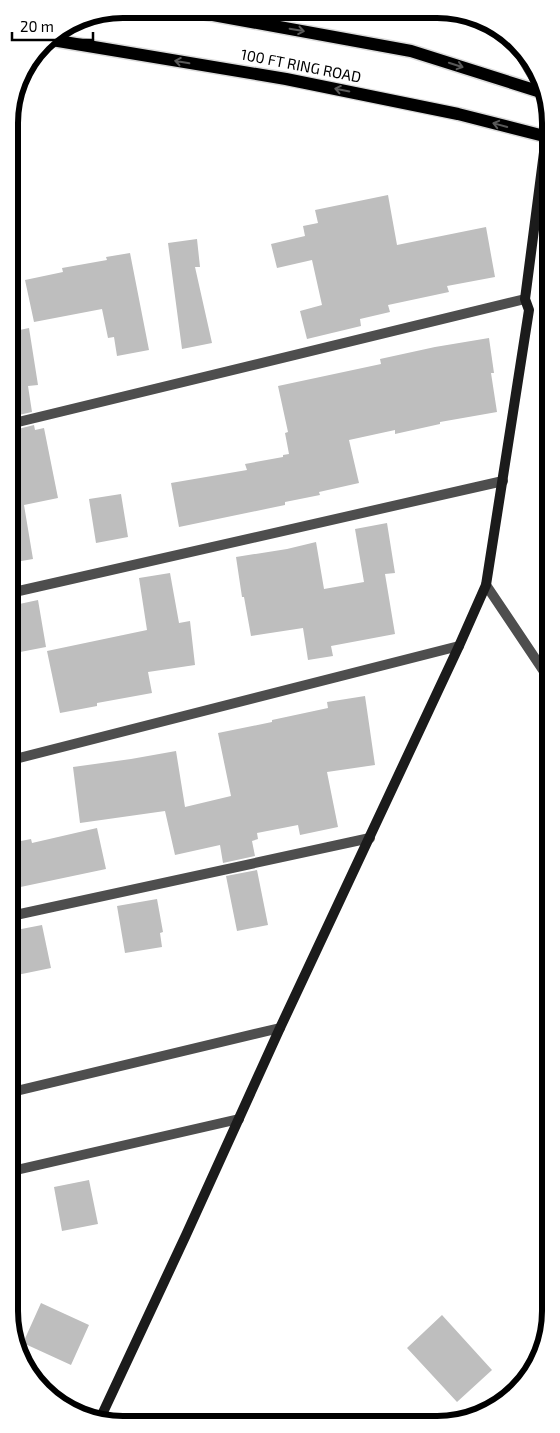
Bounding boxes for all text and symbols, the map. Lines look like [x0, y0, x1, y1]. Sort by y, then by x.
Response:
scale bar [12, 10, 94, 42]
text: 20 m [20, 17, 54, 35]
one-way arrow [289, 26, 305, 36]
street label: 100 FT RING ROAD [239, 45, 363, 86]
one-way arrow [174, 56, 190, 66]
one-way arrow [447, 61, 463, 70]
one-way arrow [334, 85, 350, 95]
one-way arrow [493, 120, 509, 129]

